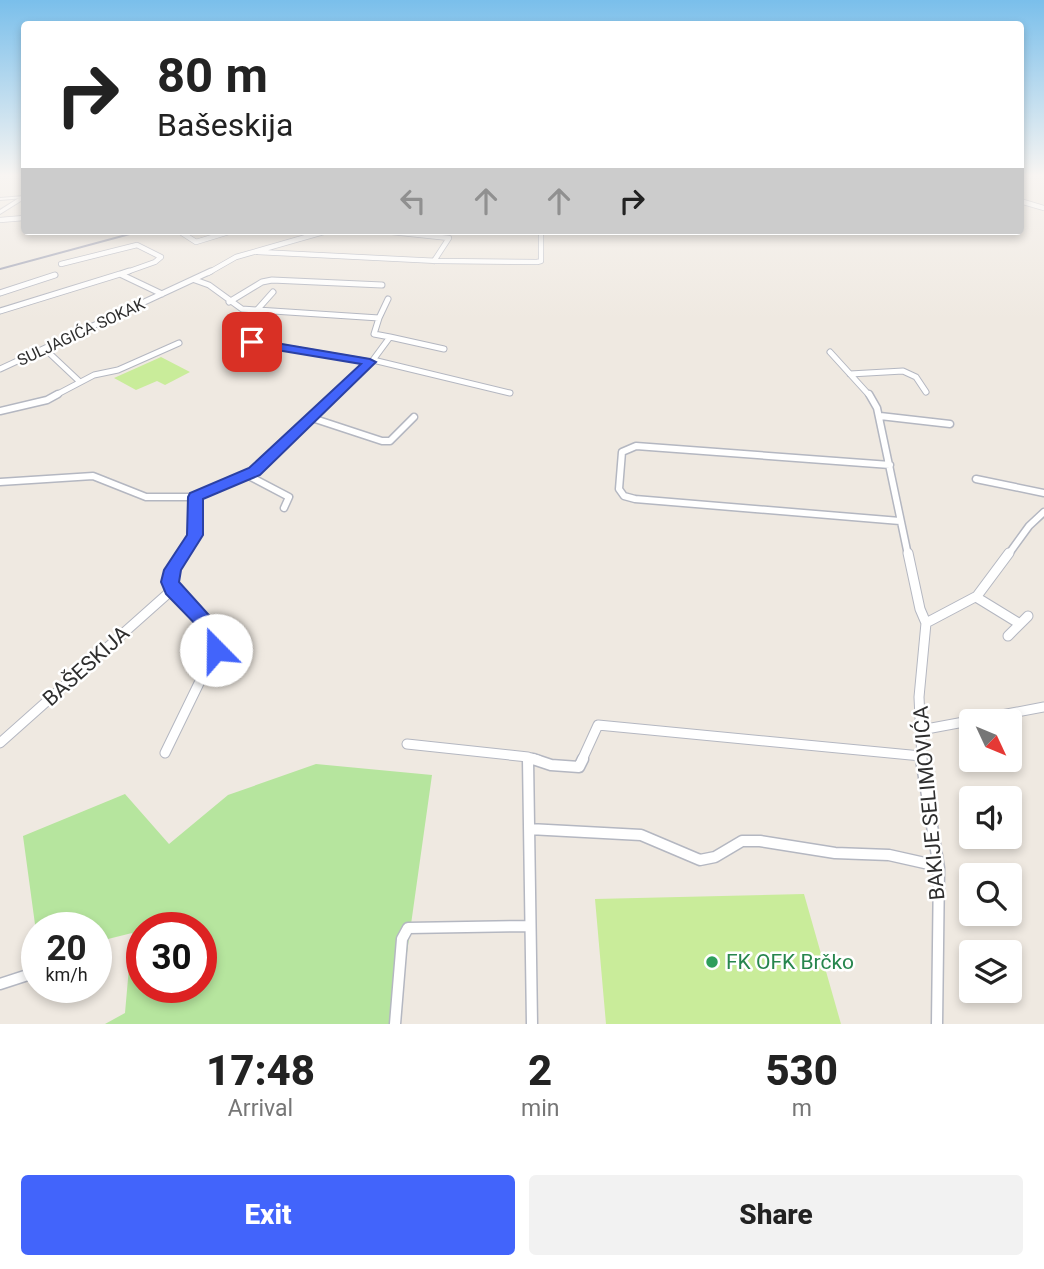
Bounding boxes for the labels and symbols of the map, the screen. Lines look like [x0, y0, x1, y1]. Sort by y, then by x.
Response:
street label: SULJAGIĆA SOKAK [14, 293, 149, 370]
pin [222, 312, 282, 372]
position arrow [179, 613, 253, 687]
street label: BAŠESKIJA [38, 621, 134, 711]
street label: BAKIJE SELIMOVIĆA [909, 705, 949, 901]
north arrow [959, 709, 1022, 772]
speed limit sign: 30 [126, 912, 217, 1003]
place label: FK OFK Brčko [726, 950, 854, 974]
marker: FK OFK Brčko [704, 954, 720, 970]

